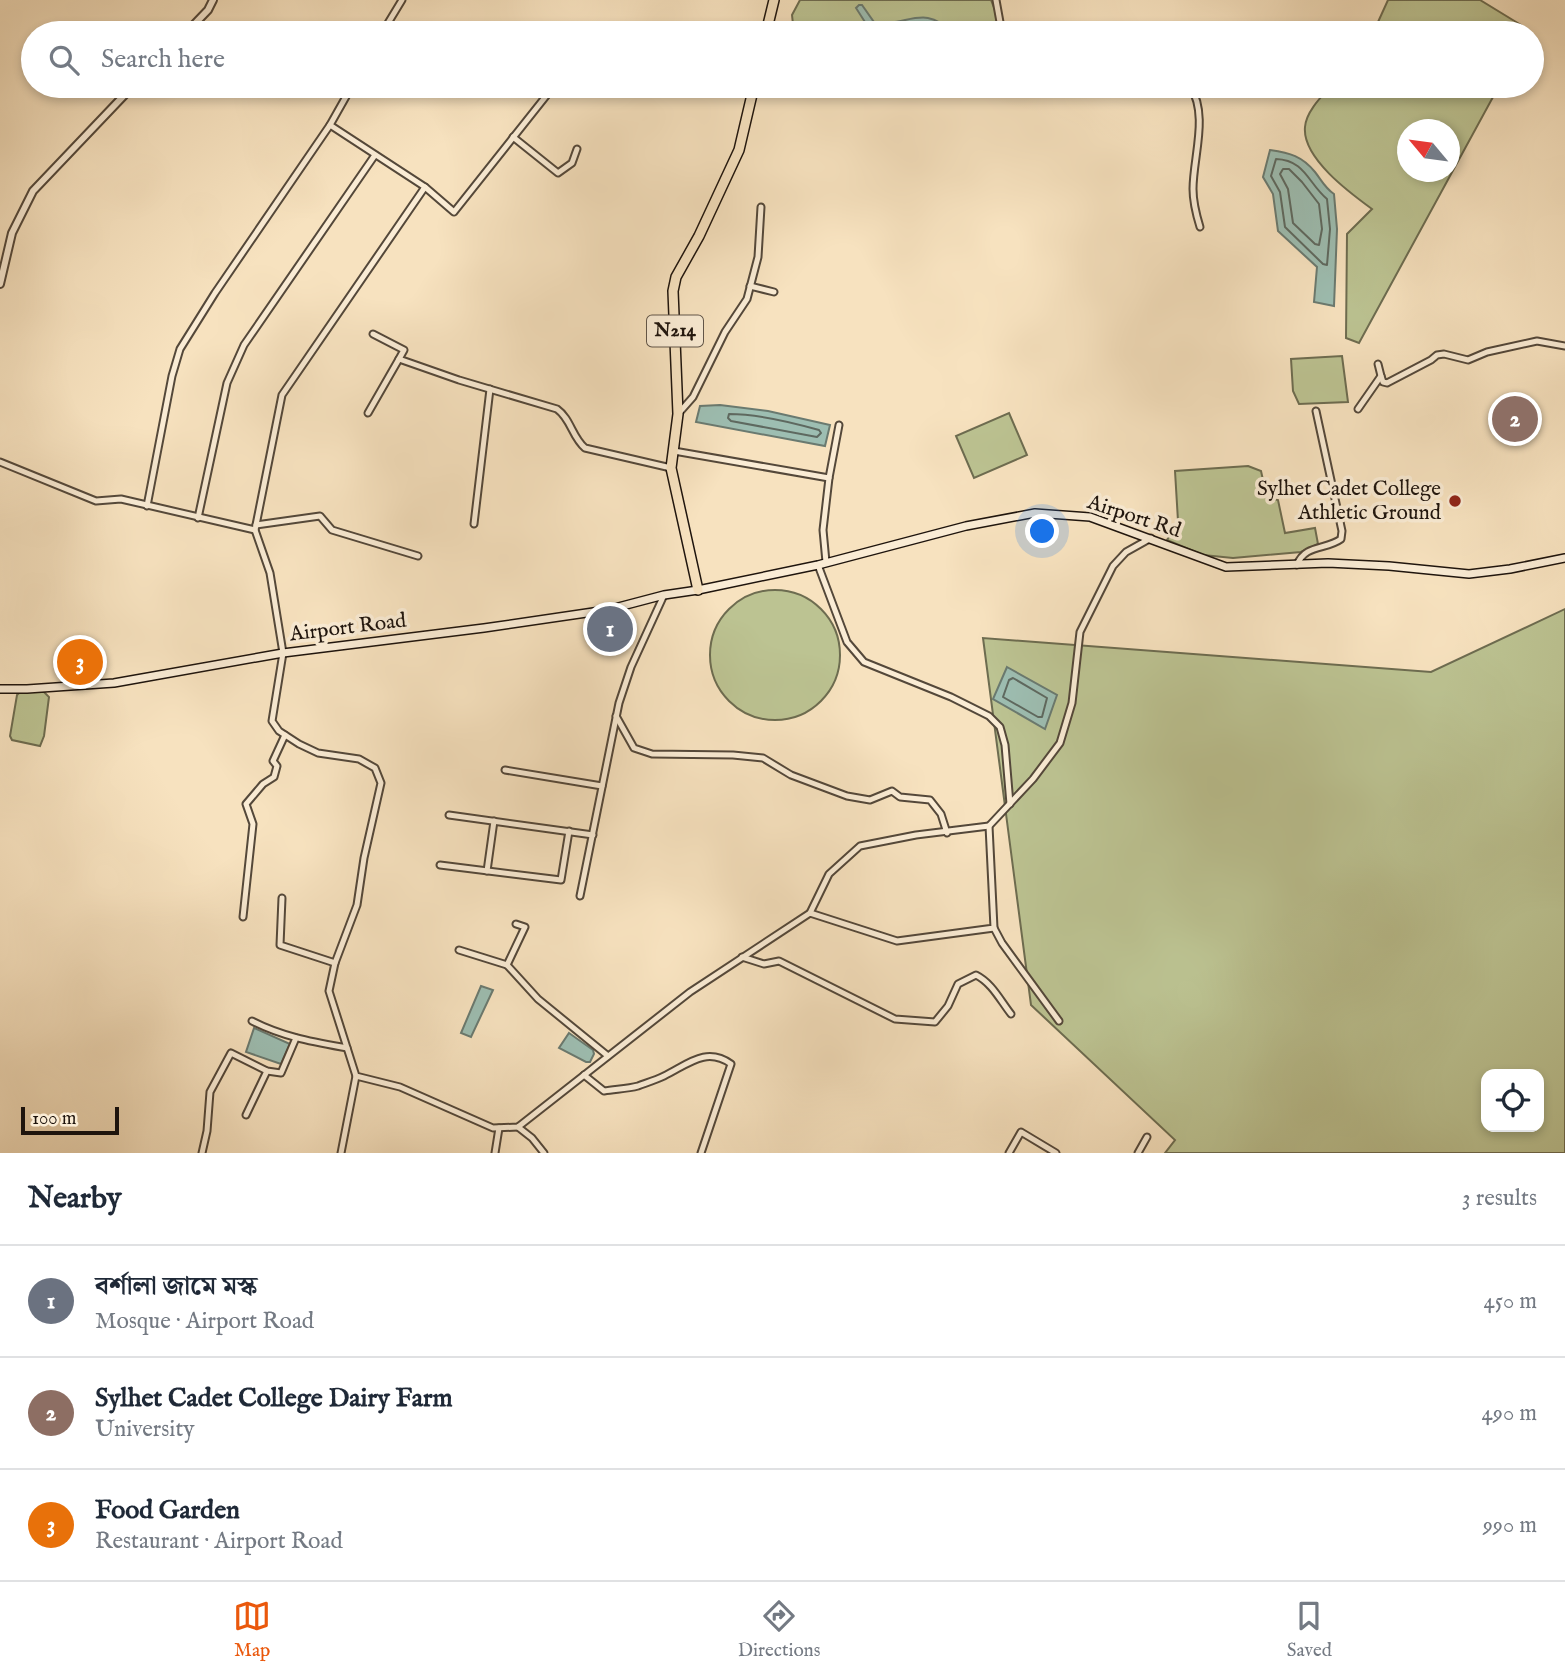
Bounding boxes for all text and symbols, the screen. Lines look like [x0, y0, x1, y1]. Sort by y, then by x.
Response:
search box [21, 21, 1544, 98]
icon: search [45, 41, 83, 79]
text: Search here [101, 43, 225, 76]
north arrow [1397, 119, 1460, 182]
road number: N214 [647, 316, 703, 346]
pin: 2 [1492, 393, 1538, 445]
place label: Sylhet Cadet College Athletic Ground [1257, 476, 1442, 527]
street label: Airport Rd [1083, 489, 1185, 545]
marker: Sylhet Cadet College Athletic Ground [1447, 493, 1463, 509]
your location [1025, 514, 1059, 548]
pin: 1 [587, 603, 633, 655]
street label: Airport Road [287, 607, 409, 649]
pin: 3 [57, 636, 103, 688]
map controls [1481, 1069, 1544, 1132]
button: locate [1481, 1069, 1544, 1132]
scale bar [21, 1104, 119, 1136]
text: 100 m [32, 1107, 76, 1131]
text: Nearby [28, 1180, 121, 1218]
text: 3 results [1462, 1184, 1537, 1213]
text: বর্শালা জামে মস্ক [95, 1270, 258, 1303]
text: 1 [47, 1287, 55, 1316]
text: 450 m [1483, 1287, 1537, 1316]
text: Mosque · Airport Road [95, 1307, 314, 1336]
text: Sylhet Cadet College Dairy Farm [95, 1382, 453, 1415]
text: 2 [46, 1399, 56, 1428]
text: 490 m [1482, 1399, 1537, 1428]
text: University [95, 1415, 195, 1444]
text: Food Garden [95, 1494, 240, 1527]
text: 3 [47, 1511, 55, 1540]
text: 990 m [1483, 1511, 1537, 1540]
text: Restaurant · Airport Road [95, 1527, 343, 1556]
tab: Map [233, 1597, 271, 1663]
tab: Directions [738, 1597, 820, 1663]
tab: Saved [1287, 1597, 1332, 1663]

